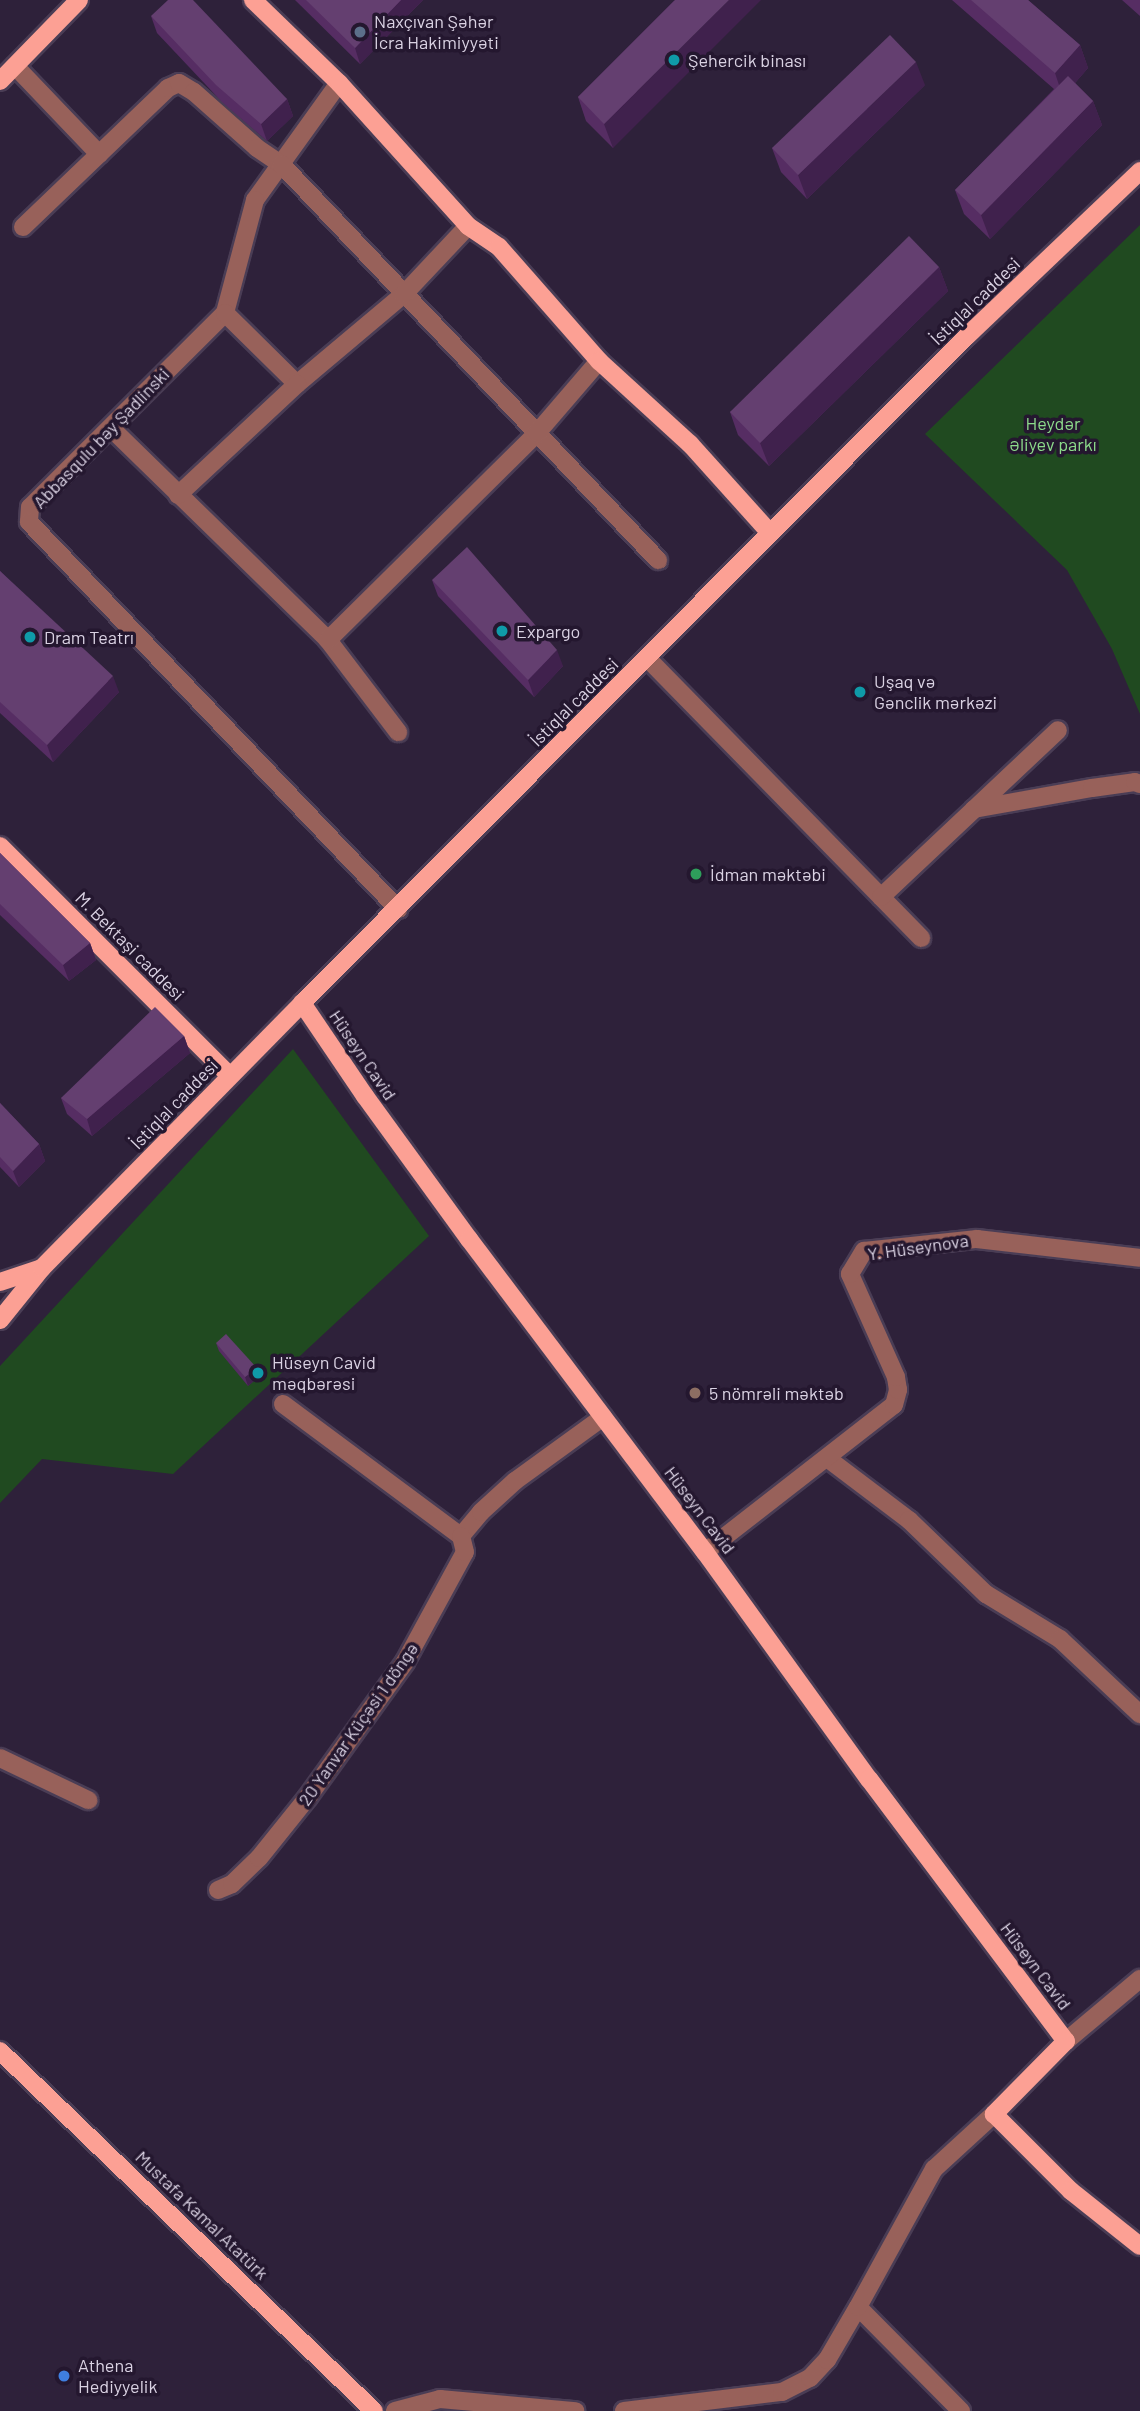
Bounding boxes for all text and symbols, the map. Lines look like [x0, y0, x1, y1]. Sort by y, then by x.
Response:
place label: Naxçıvan Şəhər İcra Hakimiyyəti [374, 11, 499, 54]
marker: Naxçıvan Şəhər İcra Hakimiyyəti [352, 24, 368, 40]
place label: Şehercik binası [688, 49, 806, 71]
marker: Şehercik binası [666, 52, 682, 68]
street label: İstiqlal caddesi [926, 253, 1024, 349]
street label: Abbasqulu bəy Şadlinski [28, 363, 174, 513]
park label: Heydər Əliyev parkı [1009, 413, 1097, 456]
place label: Expargo [516, 620, 580, 642]
marker: Expargo [494, 623, 510, 639]
place label: Dram Teatrı [44, 626, 134, 648]
marker: Dram Teatrı [22, 629, 38, 645]
street label: İstiqlal caddesi [525, 653, 623, 751]
place label: Uşaq və Gənclik mərkəzi [874, 671, 997, 714]
marker: Uşaq və Gənclik mərkəzi [852, 684, 868, 700]
place label: İdman məktəbi [710, 863, 826, 885]
marker: İdman məktəbi [688, 866, 704, 882]
street label: M. Bektaşi caddesi [71, 887, 189, 1005]
street label: Hüseyn Cavid [325, 1006, 401, 1104]
street label: İstiqlal caddesi [126, 1055, 222, 1153]
street label: Y. Hüseynova [866, 1229, 970, 1265]
place label: Hüseyn Cavid məqbərəsi [272, 1352, 376, 1394]
marker: Hüseyn Cavid məqbərəsi [250, 1365, 266, 1381]
place label: 5 nömrəli məktəb [709, 1382, 844, 1404]
marker: 5 nömrəli məktəb [687, 1385, 703, 1401]
street label: Hüseyn Cavid [660, 1462, 740, 1558]
street label: 20 Yanvar Küçəsi 1 döngə [293, 1638, 423, 1810]
street label: Hüseyn Cavid [996, 1918, 1076, 2014]
street label: Mustafa Kamal Atatürk [131, 2146, 273, 2284]
place label: Athena Hediyyelik [78, 2355, 157, 2398]
marker: Athena Hediyyelik [56, 2368, 72, 2384]

